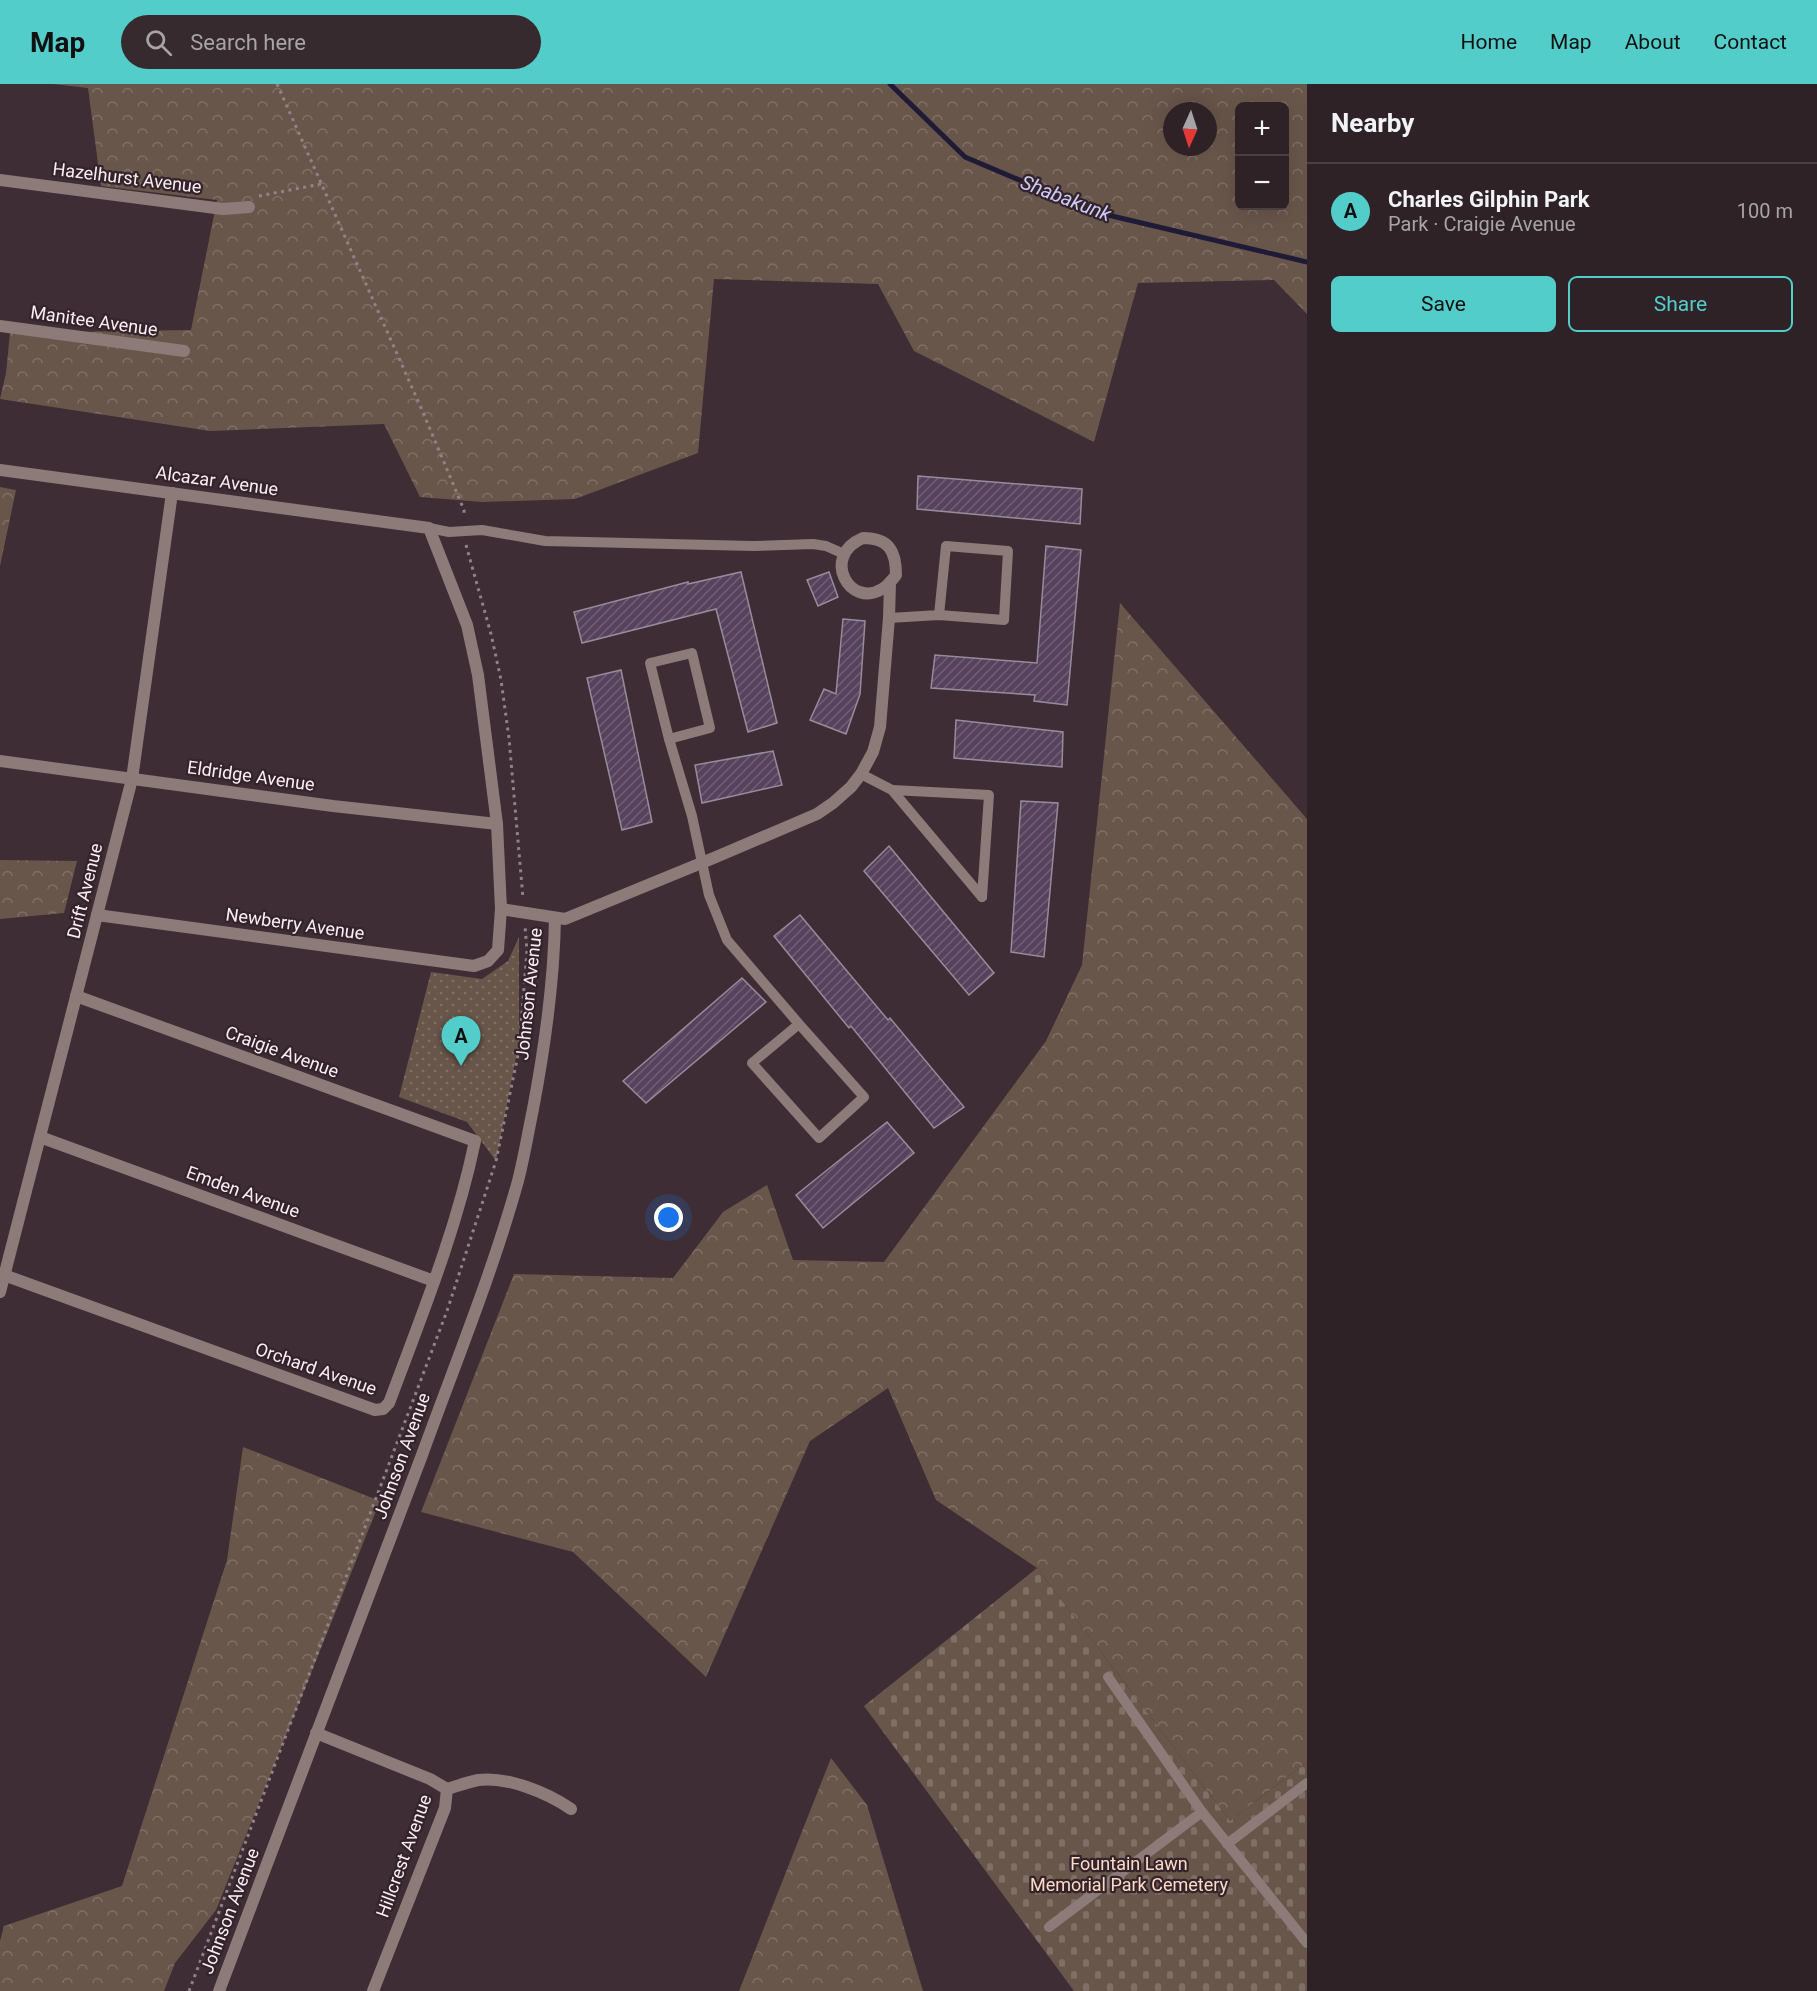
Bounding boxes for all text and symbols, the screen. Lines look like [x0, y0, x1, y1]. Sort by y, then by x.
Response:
search box [121, 15, 541, 69]
text: Map [30, 26, 85, 59]
icon: search [142, 26, 175, 59]
text: Search here [190, 30, 306, 55]
text: Home [1461, 30, 1517, 54]
text: Map [1550, 30, 1592, 54]
text: About [1625, 30, 1681, 54]
text: Contact [1714, 30, 1787, 54]
north arrow [1163, 102, 1217, 156]
map controls [1235, 102, 1289, 210]
button: + [1235, 102, 1289, 156]
text: Nearby [1331, 108, 1414, 138]
button: − [1235, 156, 1289, 210]
street label: Hazelhurst Avenue [51, 158, 203, 197]
water label: Shabakunk [1017, 170, 1116, 227]
text: Charles Gilphin Park [1388, 187, 1590, 212]
text: A [1344, 199, 1357, 223]
text: 100 m [1737, 199, 1793, 223]
text: Park · Craigie Avenue [1388, 212, 1576, 236]
button: Save [1331, 276, 1556, 332]
button: Share [1568, 276, 1793, 332]
street label: Manitee Avenue [29, 301, 159, 340]
street label: Alcazar Avenue [154, 462, 280, 499]
street label: Eldridge Avenue [186, 756, 316, 795]
street label: Drift Avenue [63, 841, 107, 941]
street label: Newberry Avenue [224, 903, 366, 944]
street label: Johnson Avenue [511, 927, 546, 1061]
pin: A [442, 1016, 480, 1066]
street label: Craigie Avenue [223, 1021, 342, 1082]
street label: Emden Avenue [184, 1161, 303, 1222]
your location [654, 1203, 683, 1232]
street label: Orchard Avenue [253, 1338, 380, 1399]
street label: Johnson Avenue [369, 1390, 434, 1522]
street label: Hillcrest Avenue [372, 1791, 436, 1920]
street label: Johnson Avenue [196, 1845, 263, 1977]
park label: Fountain Lawn Memorial Park Cemetery [1030, 1853, 1228, 1895]

